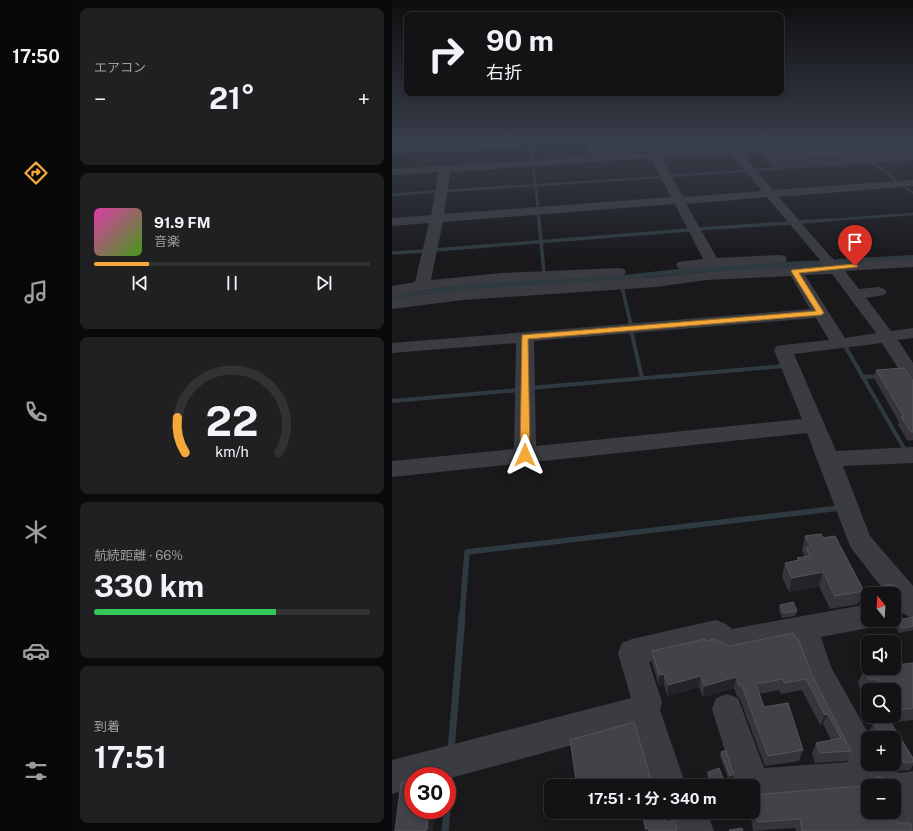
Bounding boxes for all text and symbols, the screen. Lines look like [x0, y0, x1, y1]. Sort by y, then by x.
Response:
text: 90 m [486, 24, 554, 57]
icon: right [420, 28, 472, 80]
text: 17:50 [12, 46, 60, 67]
text: エアコン [94, 60, 146, 75]
text: 右折 [486, 62, 522, 83]
text: 21° [209, 80, 255, 116]
text: − [94, 86, 106, 112]
text: + [358, 86, 370, 112]
icon: directions [22, 159, 50, 187]
text: 91.9 FM [154, 214, 211, 231]
pin [838, 225, 872, 266]
icon: arrive [844, 231, 866, 253]
text: 音楽 [154, 234, 180, 249]
icon: previous [129, 272, 151, 294]
icon: pause [221, 272, 243, 294]
icon: next [313, 272, 335, 294]
icon: music [22, 278, 50, 306]
text: 22 [206, 396, 258, 445]
icon: phone [22, 398, 50, 426]
position arrow [504, 434, 546, 476]
text: km/h [215, 443, 249, 460]
icon: climate [22, 518, 50, 546]
text: 航続距離 · 66% [94, 548, 183, 563]
text: 330 km [94, 568, 204, 604]
north arrow [861, 587, 901, 627]
map controls [861, 587, 901, 819]
button: sound [861, 635, 901, 675]
icon: car [22, 637, 50, 665]
button: search [861, 683, 901, 723]
text: 到着 [94, 719, 120, 734]
button: + [861, 731, 901, 771]
text: 17:51 [94, 739, 167, 775]
icon: filters [22, 757, 50, 785]
speed limit sign: 30 [404, 767, 456, 819]
button: − [861, 779, 901, 819]
text: 17:51 · 1 分 · 340 m [588, 790, 716, 807]

